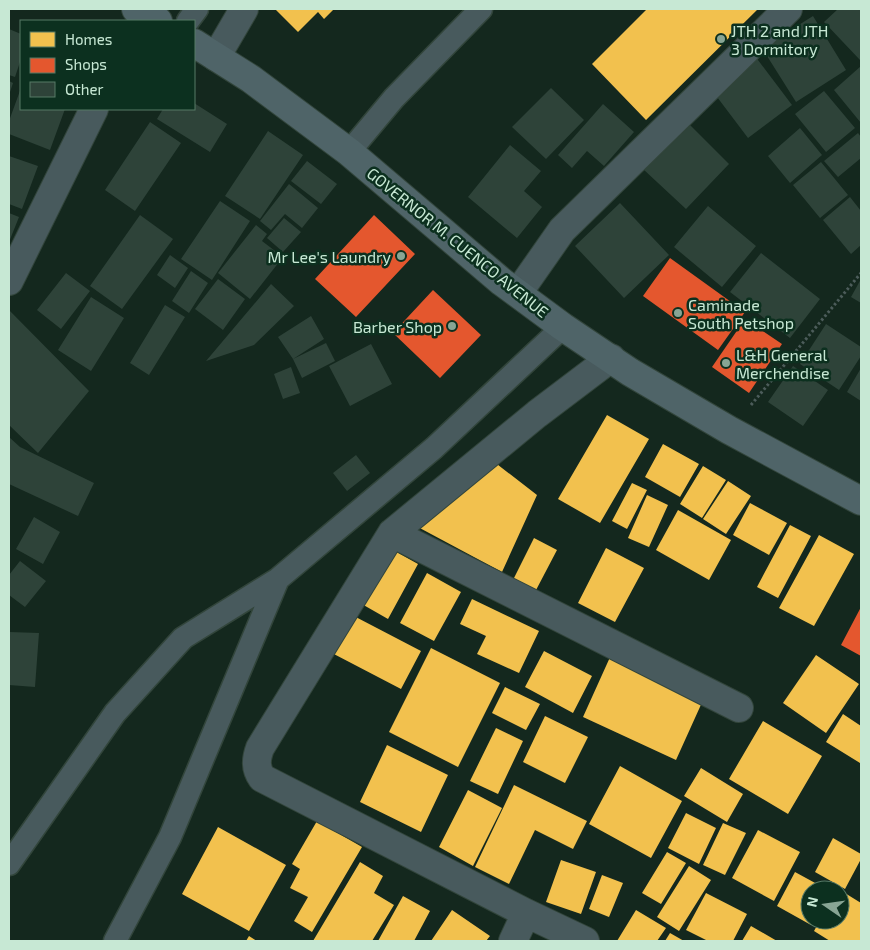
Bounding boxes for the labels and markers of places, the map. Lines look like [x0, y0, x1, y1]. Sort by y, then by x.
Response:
place label: JTH 2 and JTH 3 Dormitory [731, 21, 828, 58]
marker: JTH 2 and JTH 3 Dormitory [715, 33, 727, 45]
place label: Mr Lee's Laundry [268, 247, 392, 266]
marker: Mr Lee's Laundry [395, 250, 407, 262]
place label: Caminade South Petshop [688, 295, 794, 332]
marker: Caminade South Petshop [672, 307, 684, 319]
place label: Barber Shop [353, 317, 442, 336]
marker: Barber Shop [446, 320, 458, 332]
place label: L&H General Merchendise [736, 345, 830, 382]
marker: L&H General Merchendise [720, 357, 732, 369]

